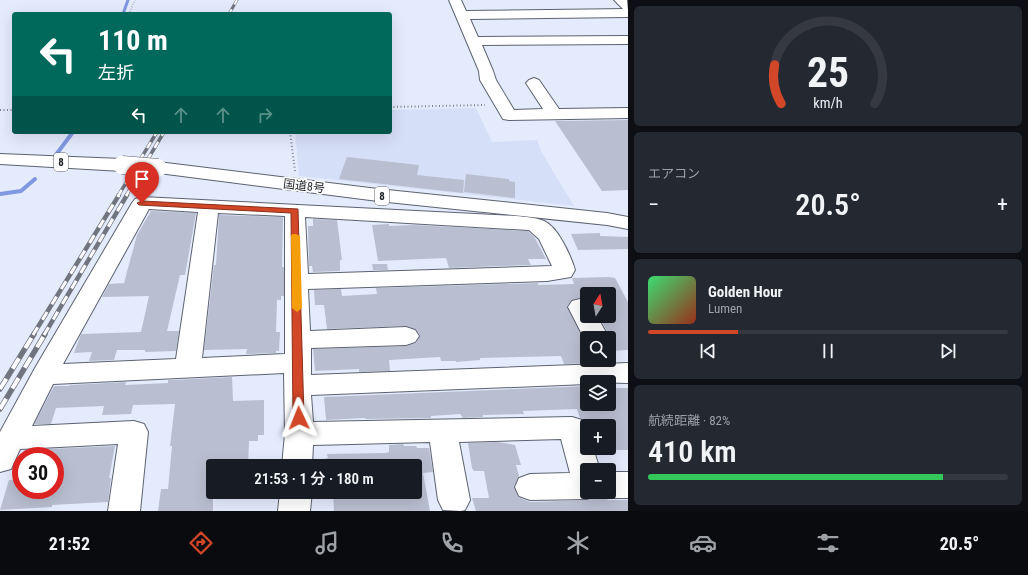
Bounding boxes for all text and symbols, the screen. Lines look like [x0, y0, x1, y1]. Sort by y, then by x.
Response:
text: 110 m [98, 24, 168, 57]
icon: left [32, 28, 84, 80]
text: 25 [807, 48, 849, 97]
text: 左折 [98, 62, 134, 83]
text: km/h [813, 95, 843, 111]
icon: left [128, 104, 150, 126]
icon: ahead [170, 104, 192, 126]
icon: ahead [212, 104, 234, 126]
icon: right [254, 104, 276, 126]
road number: 8 [54, 153, 68, 171]
pin [125, 162, 159, 203]
text: エアコン [648, 166, 700, 181]
icon: arrive [131, 168, 153, 190]
street label: 国道8号 [282, 176, 326, 196]
road number: 8 [375, 187, 389, 205]
text: 20.5° [795, 187, 861, 222]
text: − [648, 192, 659, 217]
text: + [997, 192, 1008, 217]
text: Golden Hour [708, 283, 783, 301]
north arrow [580, 287, 616, 323]
map controls [580, 287, 616, 499]
text: Lumen [708, 301, 742, 316]
button: search [580, 331, 616, 367]
icon: previous [697, 340, 719, 362]
icon: pause [817, 340, 839, 362]
icon: next [937, 340, 959, 362]
button: layers [580, 375, 616, 411]
position arrow [278, 397, 320, 439]
text: 航続距離 · 82% [648, 413, 730, 428]
button: + [580, 419, 616, 455]
text: 410 km [648, 434, 737, 469]
speed limit sign: 30 [12, 447, 64, 499]
button: − [580, 463, 616, 499]
text: 21:53 · 1 分 · 180 m [254, 470, 374, 488]
icon: directions [187, 529, 215, 557]
icon: music [313, 529, 341, 557]
icon: phone [438, 529, 466, 557]
icon: climate [564, 529, 592, 557]
icon: car [689, 529, 717, 557]
icon: filters [814, 529, 842, 557]
text: 21:52 [49, 533, 90, 554]
text: 20.5° [940, 533, 979, 554]

